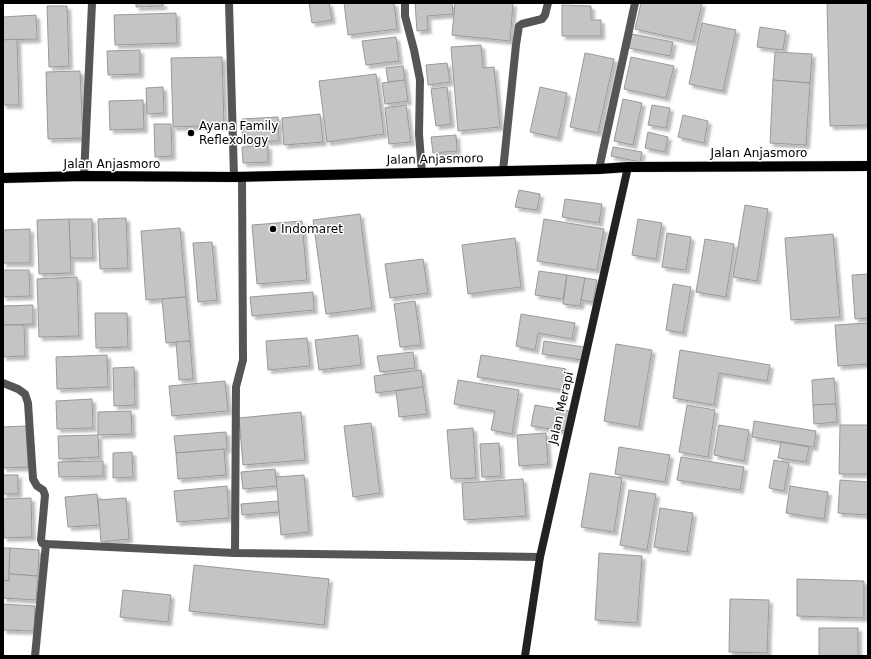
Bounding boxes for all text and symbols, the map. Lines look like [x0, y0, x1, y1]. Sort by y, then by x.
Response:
place label: Ayana Family Reflexology [199, 119, 278, 147]
marker: Ayana Family Reflexology [186, 128, 196, 138]
street label: Jalan Anjasmoro [710, 146, 807, 160]
street label: Jalan Anjasmoro [385, 151, 484, 167]
street label: Jalan Anjasmoro [63, 157, 160, 171]
place label: Indomaret [281, 222, 343, 236]
marker: Indomaret [268, 224, 278, 234]
street label: Jalan Merapi [546, 370, 576, 447]

